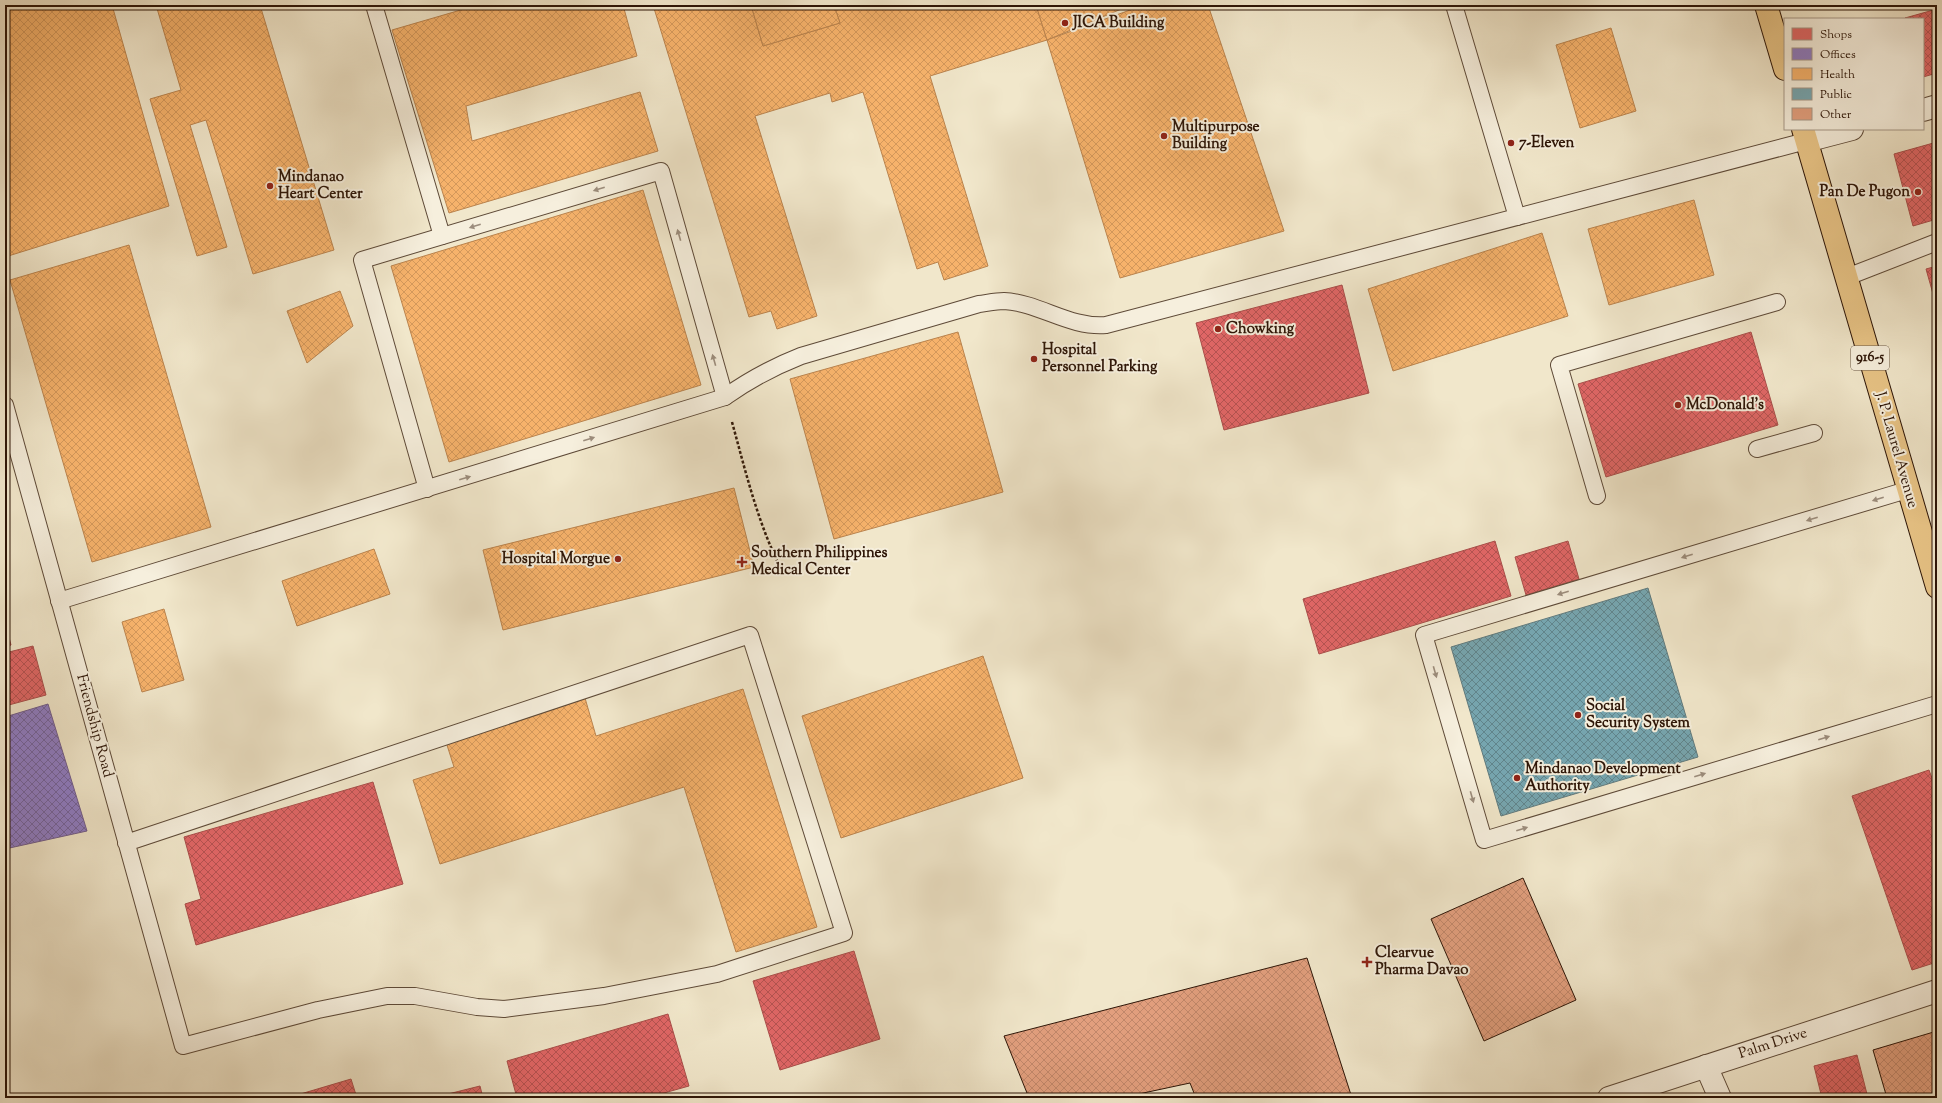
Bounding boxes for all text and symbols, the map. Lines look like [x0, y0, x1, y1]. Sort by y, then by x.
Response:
place label: JICA Building [1072, 13, 1165, 34]
marker: JICA Building [1060, 18, 1070, 28]
legend [1784, 18, 1924, 130]
text: Shops [1820, 26, 1852, 44]
text: Offices [1820, 46, 1856, 64]
text: Health [1820, 66, 1855, 84]
text: Public [1820, 86, 1853, 104]
text: Other [1820, 106, 1852, 124]
place label: Multipurpose Building [1172, 117, 1260, 155]
marker: Multipurpose Building [1159, 131, 1169, 141]
place label: 7-Eleven [1519, 133, 1575, 154]
marker: 7-Eleven [1506, 138, 1516, 148]
place label: Mindanao Heart Center [278, 167, 363, 205]
marker: Mindanao Heart Center [265, 181, 275, 191]
place label: Pan De Pugon [1820, 182, 1910, 203]
one-way arrow [593, 186, 605, 192]
marker: Pan De Pugon [1913, 187, 1923, 197]
one-way arrow [468, 223, 480, 229]
one-way arrow [675, 228, 681, 241]
place label: Chowking [1226, 319, 1295, 340]
marker: Chowking [1213, 324, 1223, 334]
place label: Hospital Personnel Parking [1042, 340, 1158, 378]
road number: 916-5 [1851, 346, 1889, 370]
one-way arrow [711, 353, 717, 365]
marker: Hospital Personnel Parking [1029, 354, 1039, 364]
street label: J. P. Laurel Avenue [1869, 388, 1923, 511]
place label: McDonald's [1686, 395, 1764, 416]
marker: McDonald's [1673, 400, 1683, 410]
one-way arrow [583, 436, 595, 442]
one-way arrow [459, 475, 471, 481]
one-way arrow [1872, 496, 1884, 502]
one-way arrow [1805, 516, 1817, 522]
place label: Southern Philippines Medical Center [751, 543, 888, 581]
place label: Hospital Morgue [502, 549, 610, 570]
one-way arrow [1681, 553, 1693, 559]
marker: Hospital Morgue [613, 554, 623, 564]
marker: Southern Philippines Medical Center [736, 556, 748, 568]
one-way arrow [1556, 590, 1568, 596]
one-way arrow [1432, 666, 1438, 678]
street label: Friendship Road [70, 672, 118, 781]
place label: Social Security System [1586, 696, 1690, 734]
marker: Social Security System [1573, 710, 1583, 720]
one-way arrow [1819, 735, 1831, 741]
place label: Mindanao Development Authority [1525, 759, 1681, 797]
one-way arrow [1694, 772, 1706, 778]
marker: Mindanao Development Authority [1512, 773, 1522, 783]
one-way arrow [1469, 791, 1475, 803]
one-way arrow [1516, 826, 1528, 832]
place label: Clearvue Pharma Davao [1375, 943, 1468, 981]
marker: Clearvue Pharma Davao [1362, 957, 1372, 967]
street label: Palm Drive [1736, 1023, 1810, 1065]

